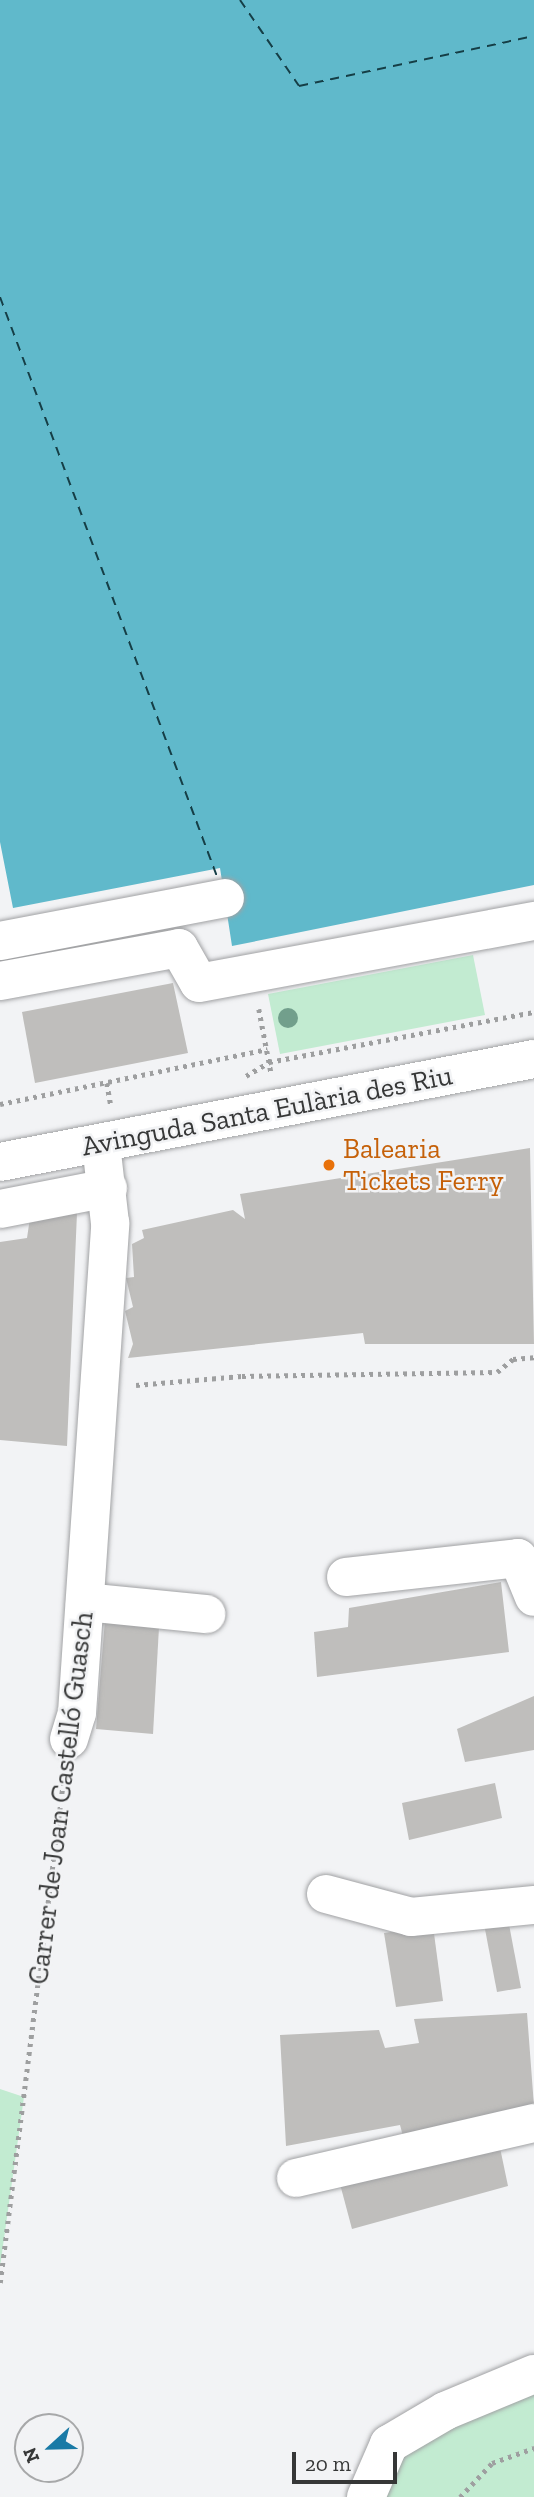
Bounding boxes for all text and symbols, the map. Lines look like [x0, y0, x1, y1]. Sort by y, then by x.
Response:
street label: Avinguda Santa Eulària des Riu [79, 1059, 455, 1163]
place label: Balearia Tickets Ferry [343, 1132, 503, 1198]
marker: Balearia Tickets Ferry [321, 1157, 337, 1173]
street label: Carrer de Joan Castelló Guasch [21, 1609, 101, 1987]
north arrow [14, 2413, 84, 2483]
scale bar [296, 2438, 401, 2482]
text: N [18, 2444, 44, 2466]
text: 20 m [305, 2451, 351, 2476]

